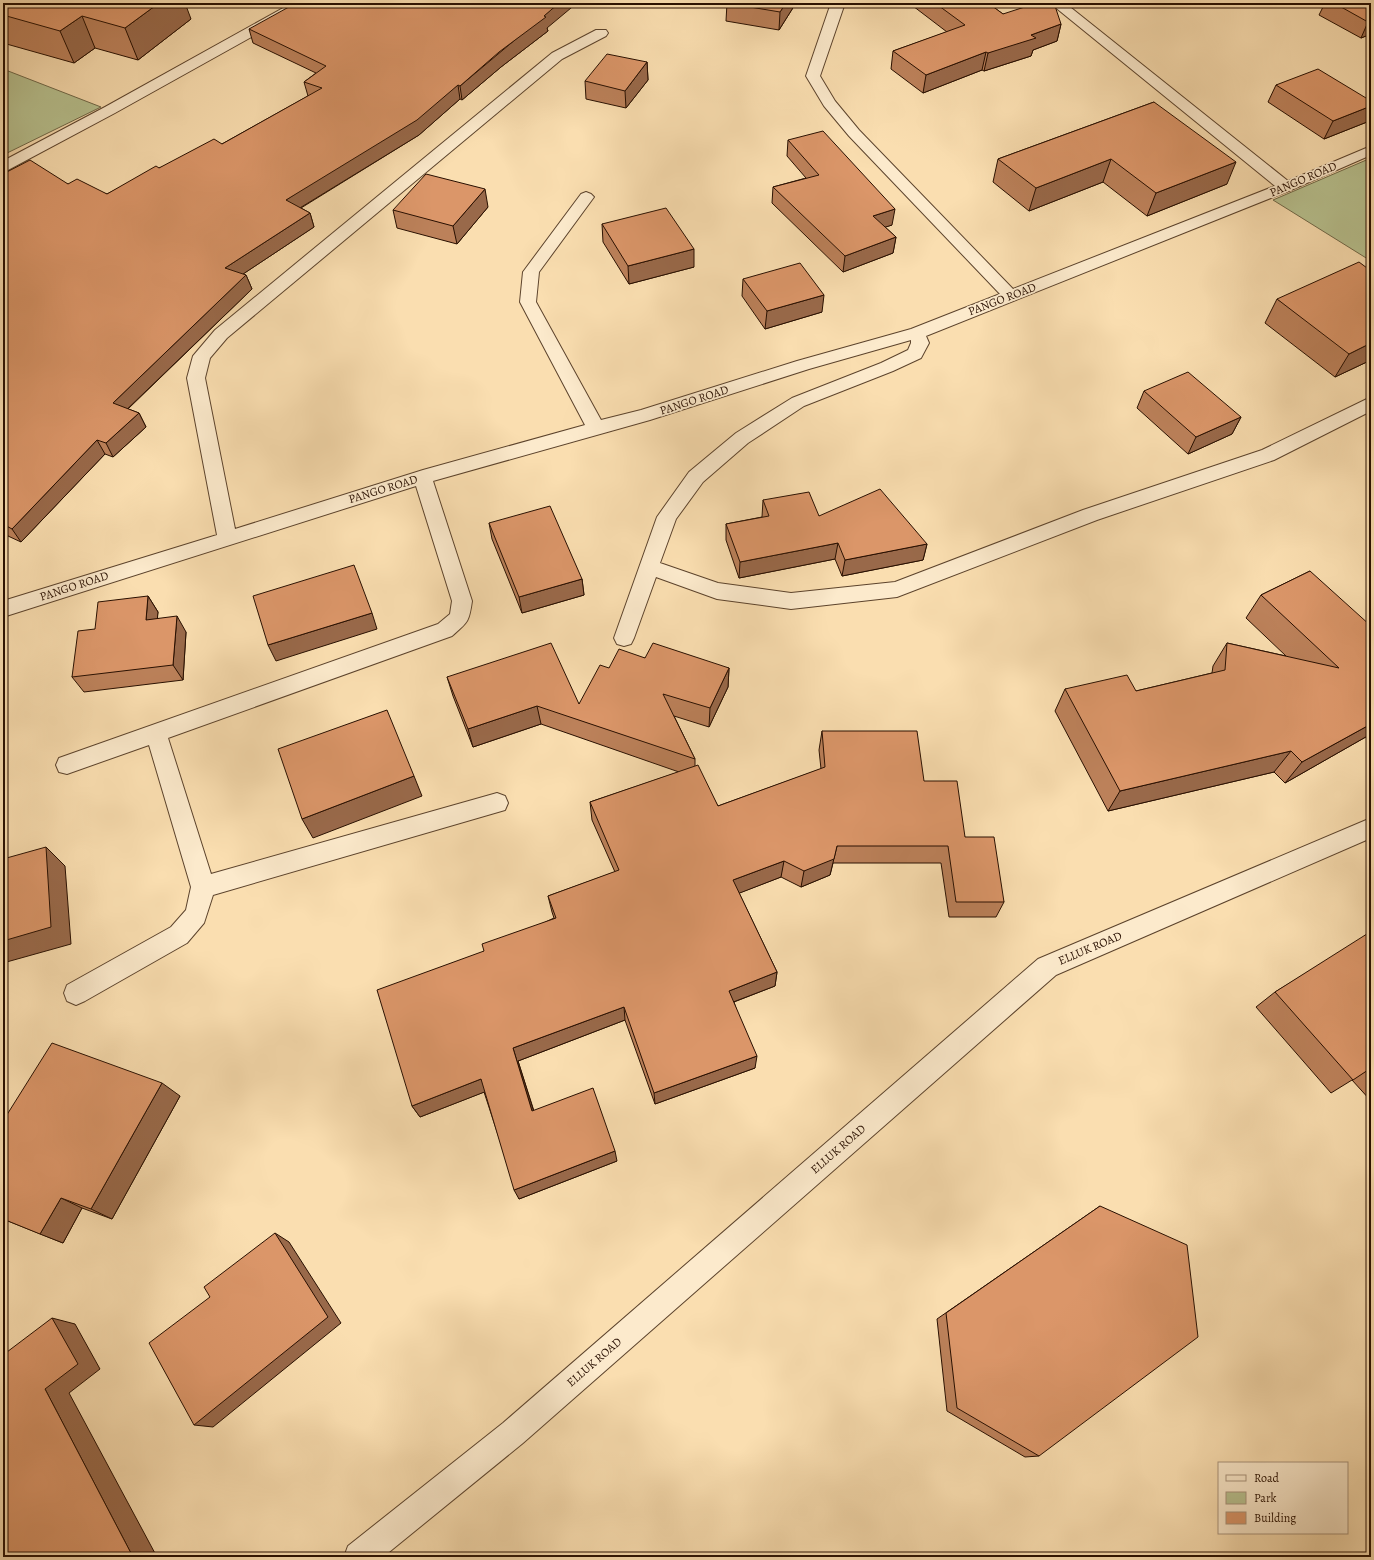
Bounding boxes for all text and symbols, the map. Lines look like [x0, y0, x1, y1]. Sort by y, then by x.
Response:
street label: PANGO ROAD [1267, 158, 1339, 200]
street label: PANGO ROAD [966, 279, 1038, 319]
street label: PANGO ROAD [658, 381, 730, 419]
street label: PANGO ROAD [346, 471, 420, 507]
street label: PANGO ROAD [38, 567, 110, 605]
street label: ELLUK ROAD [1056, 927, 1124, 969]
street label: ELLUK ROAD [807, 1121, 869, 1177]
street label: ELLUK ROAD [563, 1334, 625, 1390]
legend [1218, 1462, 1348, 1534]
text: Road [1254, 1470, 1280, 1486]
text: Park [1254, 1490, 1277, 1506]
text: Building [1254, 1510, 1296, 1526]

